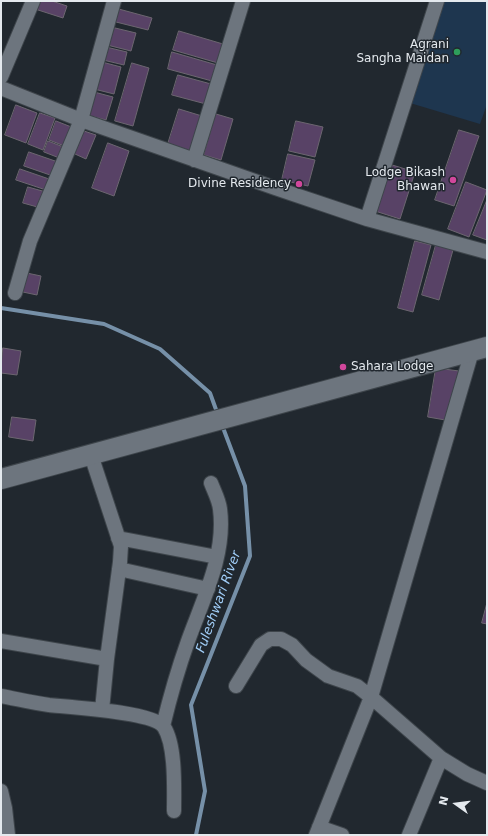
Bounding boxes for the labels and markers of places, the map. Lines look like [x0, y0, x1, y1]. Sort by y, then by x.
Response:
place label: Agrani Sangha Maidan [356, 38, 449, 66]
marker: Agrani Sangha Maidan [452, 47, 462, 57]
place label: Lodge Bikash Bhawan [365, 166, 445, 194]
marker: Lodge Bikash Bhawan [448, 175, 458, 185]
place label: Divine Residency [188, 177, 291, 191]
marker: Divine Residency [294, 179, 304, 189]
place label: Sahara Lodge [351, 360, 433, 374]
marker: Sahara Lodge [338, 362, 348, 372]

